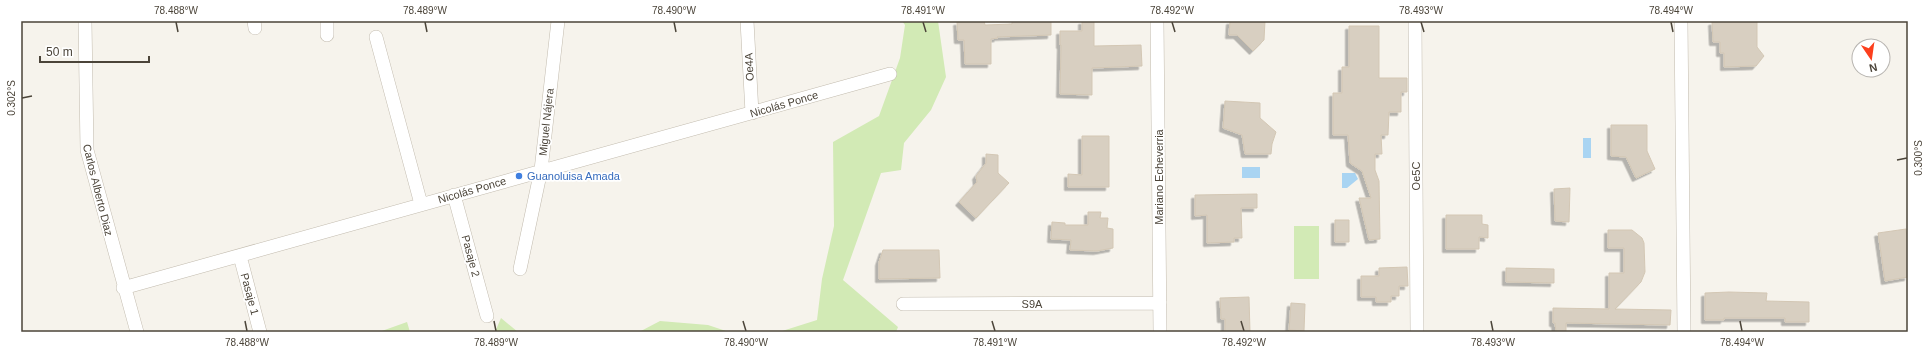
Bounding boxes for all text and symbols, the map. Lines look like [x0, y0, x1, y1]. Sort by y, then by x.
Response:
text: 78.488°W [154, 5, 199, 16]
text: 78.489°W [403, 5, 448, 16]
text: 78.490°W [652, 5, 697, 16]
text: 78.491°W [901, 5, 946, 16]
text: 78.492°W [1150, 5, 1195, 16]
text: 78.493°W [1399, 5, 1444, 16]
text: 78.494°W [1649, 5, 1694, 16]
scale bar [40, 38, 149, 64]
north arrow [1851, 38, 1891, 78]
text: 50 m [46, 45, 73, 59]
street label: Oe4A [742, 52, 756, 81]
text: N [1868, 61, 1878, 74]
text: 0.302°S [6, 80, 17, 116]
street label: Miguel Nájera [536, 87, 556, 156]
street label: Nicolás Ponce [749, 89, 819, 119]
street label: Mariano Echeverria [1153, 128, 1165, 225]
text: 0.300°S [1913, 140, 1924, 176]
street label: Carlos Alberto Diaz [81, 143, 115, 237]
street label: Oe5C [1410, 162, 1422, 190]
place label: Guanoluisa Amada [527, 170, 621, 182]
marker: Guanoluisa Amada [514, 171, 524, 181]
street label: Nicolás Ponce [437, 175, 507, 205]
street label: Pasaje 2 [460, 234, 482, 278]
street label: Pasaje 1 [239, 272, 261, 316]
street label: S9A [1022, 298, 1043, 310]
text: 78.488°W [225, 337, 270, 348]
text: 78.489°W [474, 337, 519, 348]
text: 78.490°W [724, 337, 769, 348]
text: 78.491°W [973, 337, 1018, 348]
text: 78.492°W [1222, 337, 1267, 348]
text: 78.493°W [1471, 337, 1516, 348]
text: 78.494°W [1720, 337, 1765, 348]

